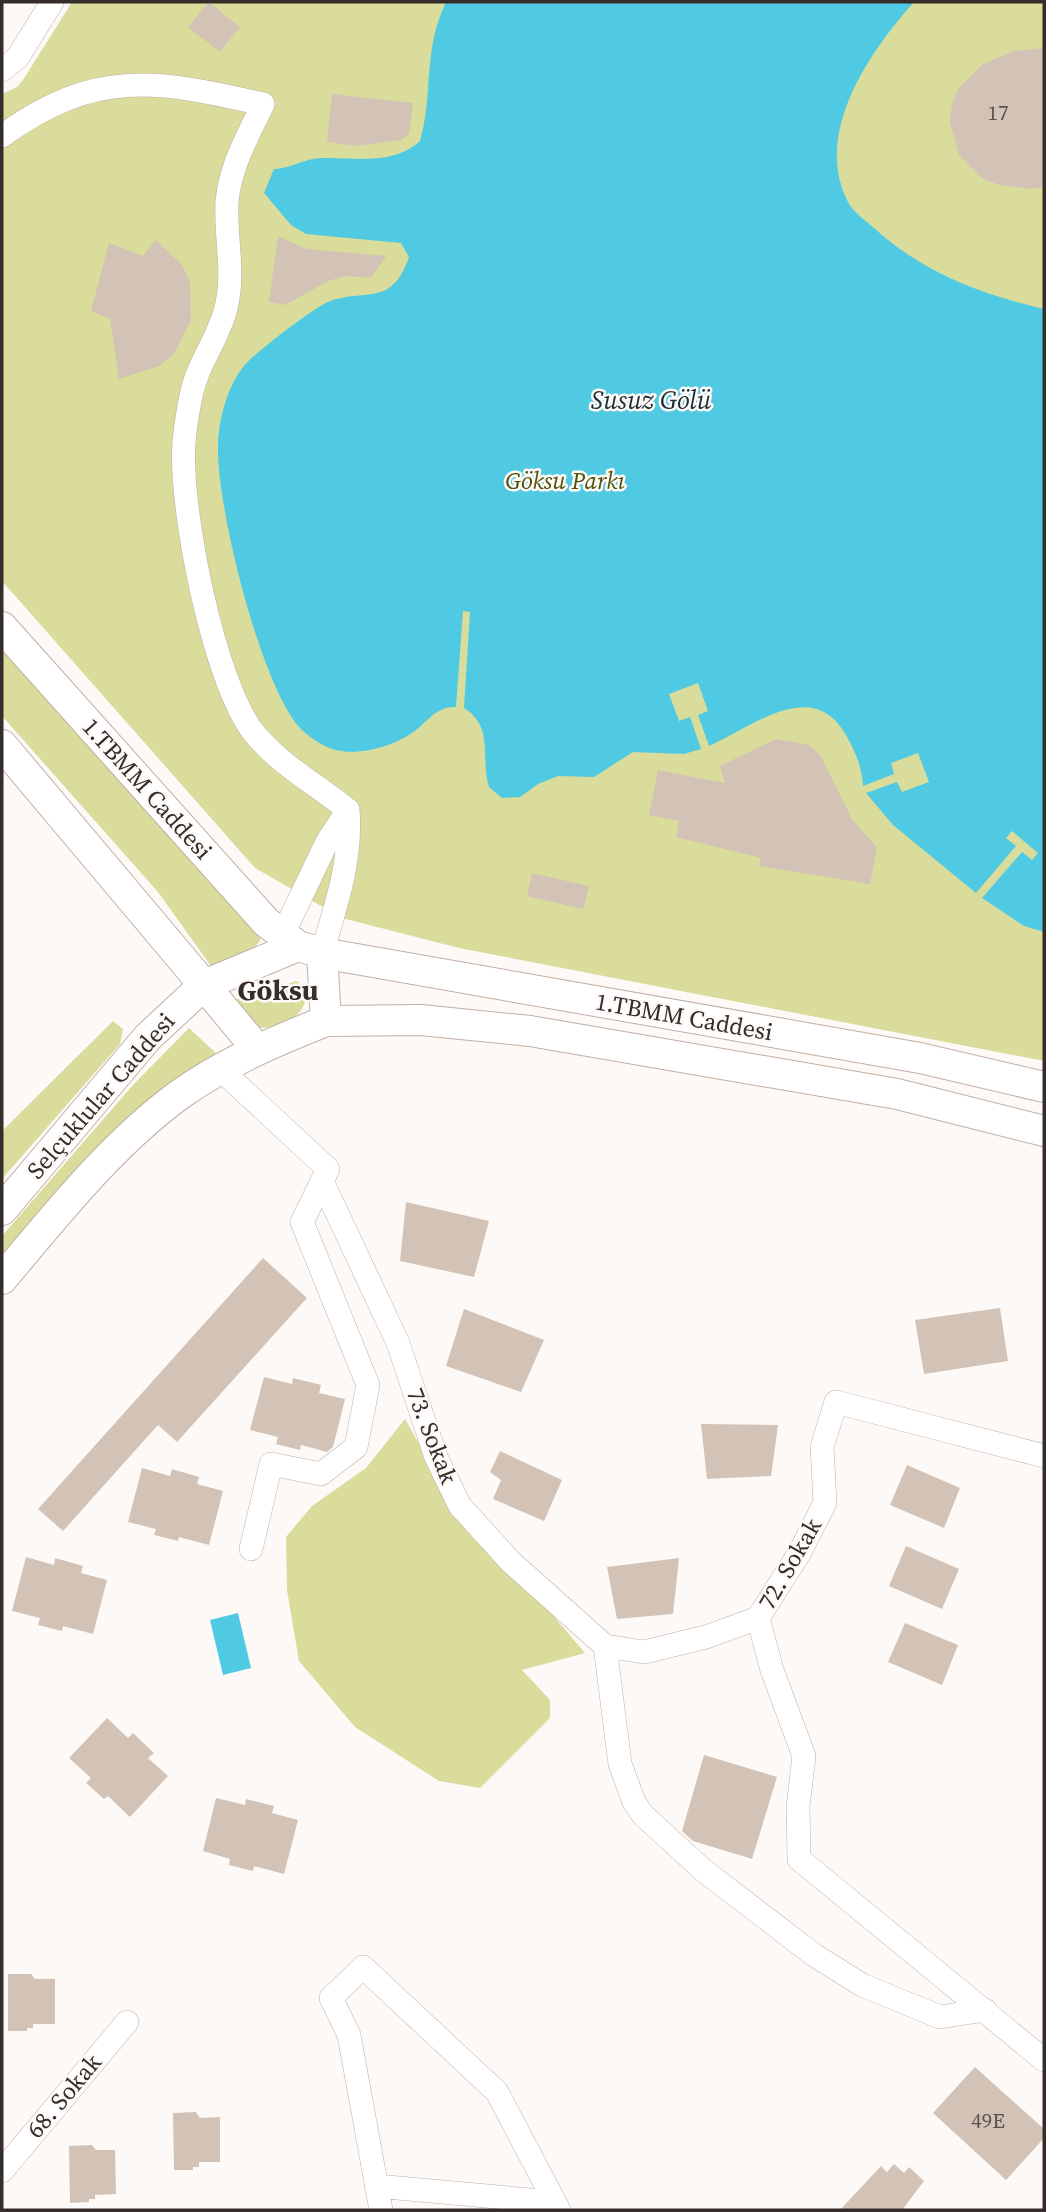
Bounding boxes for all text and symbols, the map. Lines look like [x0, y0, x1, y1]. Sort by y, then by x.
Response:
house number: 17 [988, 98, 1009, 127]
water label: Susuz Gölü [591, 382, 711, 418]
park label: Göksu Parkı [505, 464, 625, 497]
street label: 1.TBMM Caddesi [75, 711, 220, 866]
district label: Göksu [238, 971, 318, 1009]
street label: 1.TBMM Caddesi [593, 985, 775, 1048]
street label: Selçuklular Caddesi [19, 1005, 182, 1186]
street label: 73. Sokak [399, 1383, 466, 1489]
street label: 72. Sokak [750, 1511, 829, 1616]
street label: 68. Sokak [19, 2046, 109, 2145]
house number: 49E [971, 2106, 1005, 2135]

